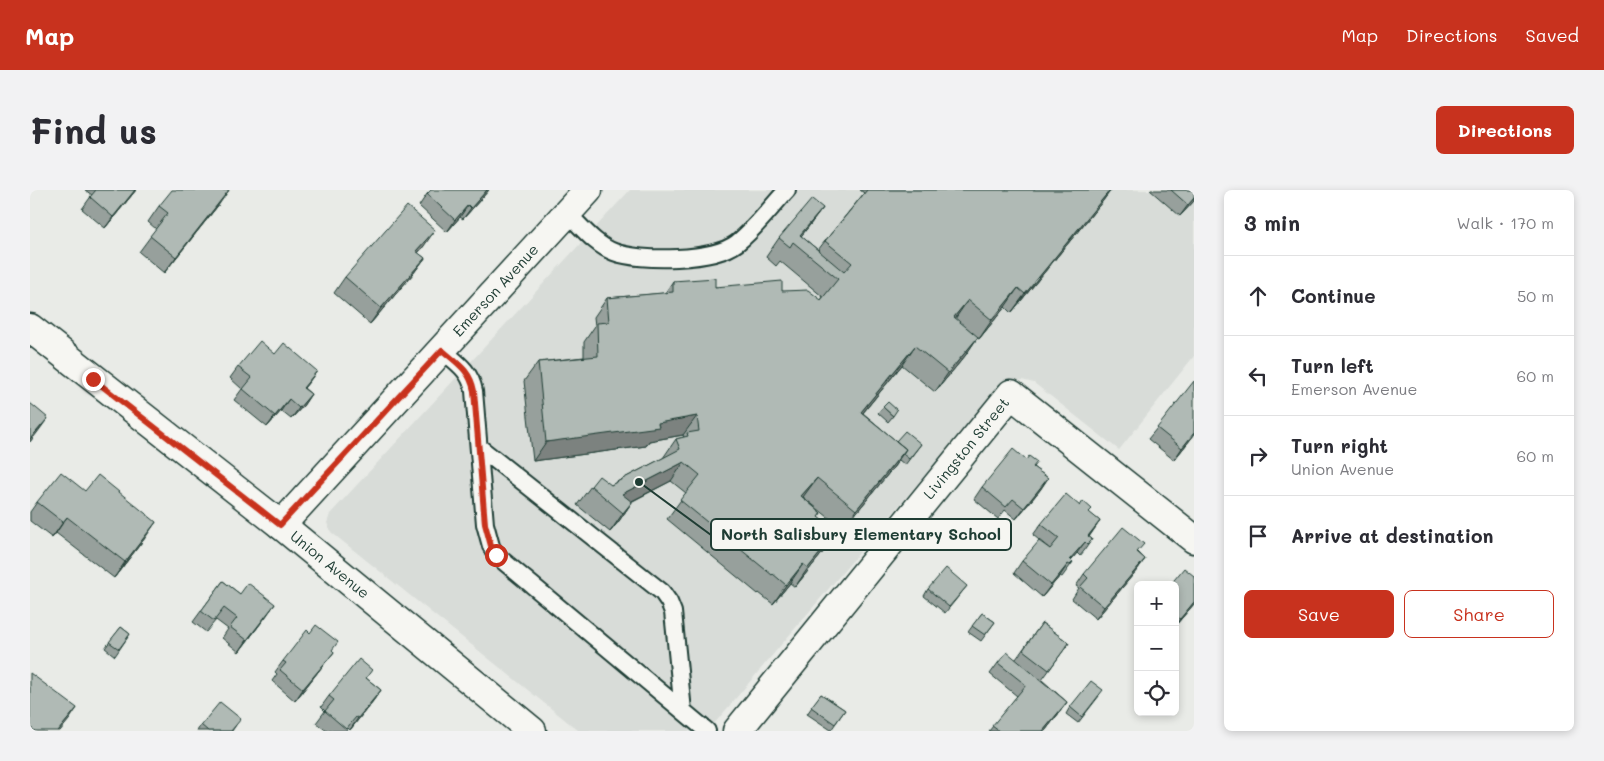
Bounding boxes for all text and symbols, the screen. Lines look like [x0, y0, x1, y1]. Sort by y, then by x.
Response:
text: Map [25, 20, 74, 51]
text: Map [1341, 23, 1378, 47]
text: Directions [1406, 23, 1498, 47]
text: Saved [1526, 23, 1579, 47]
button: Directions [1436, 106, 1574, 154]
text: Find us [30, 107, 157, 153]
text: 3 min [1244, 209, 1300, 236]
text: Walk · 170 m [1456, 212, 1554, 233]
street label: Emerson Avenue [448, 239, 543, 340]
icon: ahead [1244, 282, 1272, 310]
text: Continue [1291, 283, 1376, 308]
text: 50 m [1517, 285, 1554, 306]
text: Turn left [1291, 353, 1374, 378]
icon: left [1244, 362, 1272, 390]
text: 60 m [1517, 365, 1554, 386]
route end [82, 368, 105, 391]
text: Emerson Avenue [1291, 378, 1417, 399]
street label: Livingston Street [918, 393, 1013, 503]
text: Turn right [1291, 433, 1388, 458]
icon: right [1244, 442, 1272, 470]
text: 60 m [1517, 445, 1554, 466]
text: Union Avenue [1291, 458, 1394, 479]
callout: North Salisbury Elementary School [711, 519, 1011, 550]
icon: arrive [1244, 522, 1272, 550]
text: North Salisbury Elementary School [721, 523, 1001, 544]
text: Arrive at destination [1291, 523, 1494, 548]
street label: Union Avenue [286, 526, 374, 603]
route start [485, 544, 508, 567]
map controls [1134, 581, 1179, 716]
button: + [1134, 581, 1179, 626]
button: Save [1244, 590, 1394, 638]
button: Share [1404, 590, 1554, 638]
button: − [1134, 626, 1179, 671]
button: locate [1134, 671, 1179, 716]

